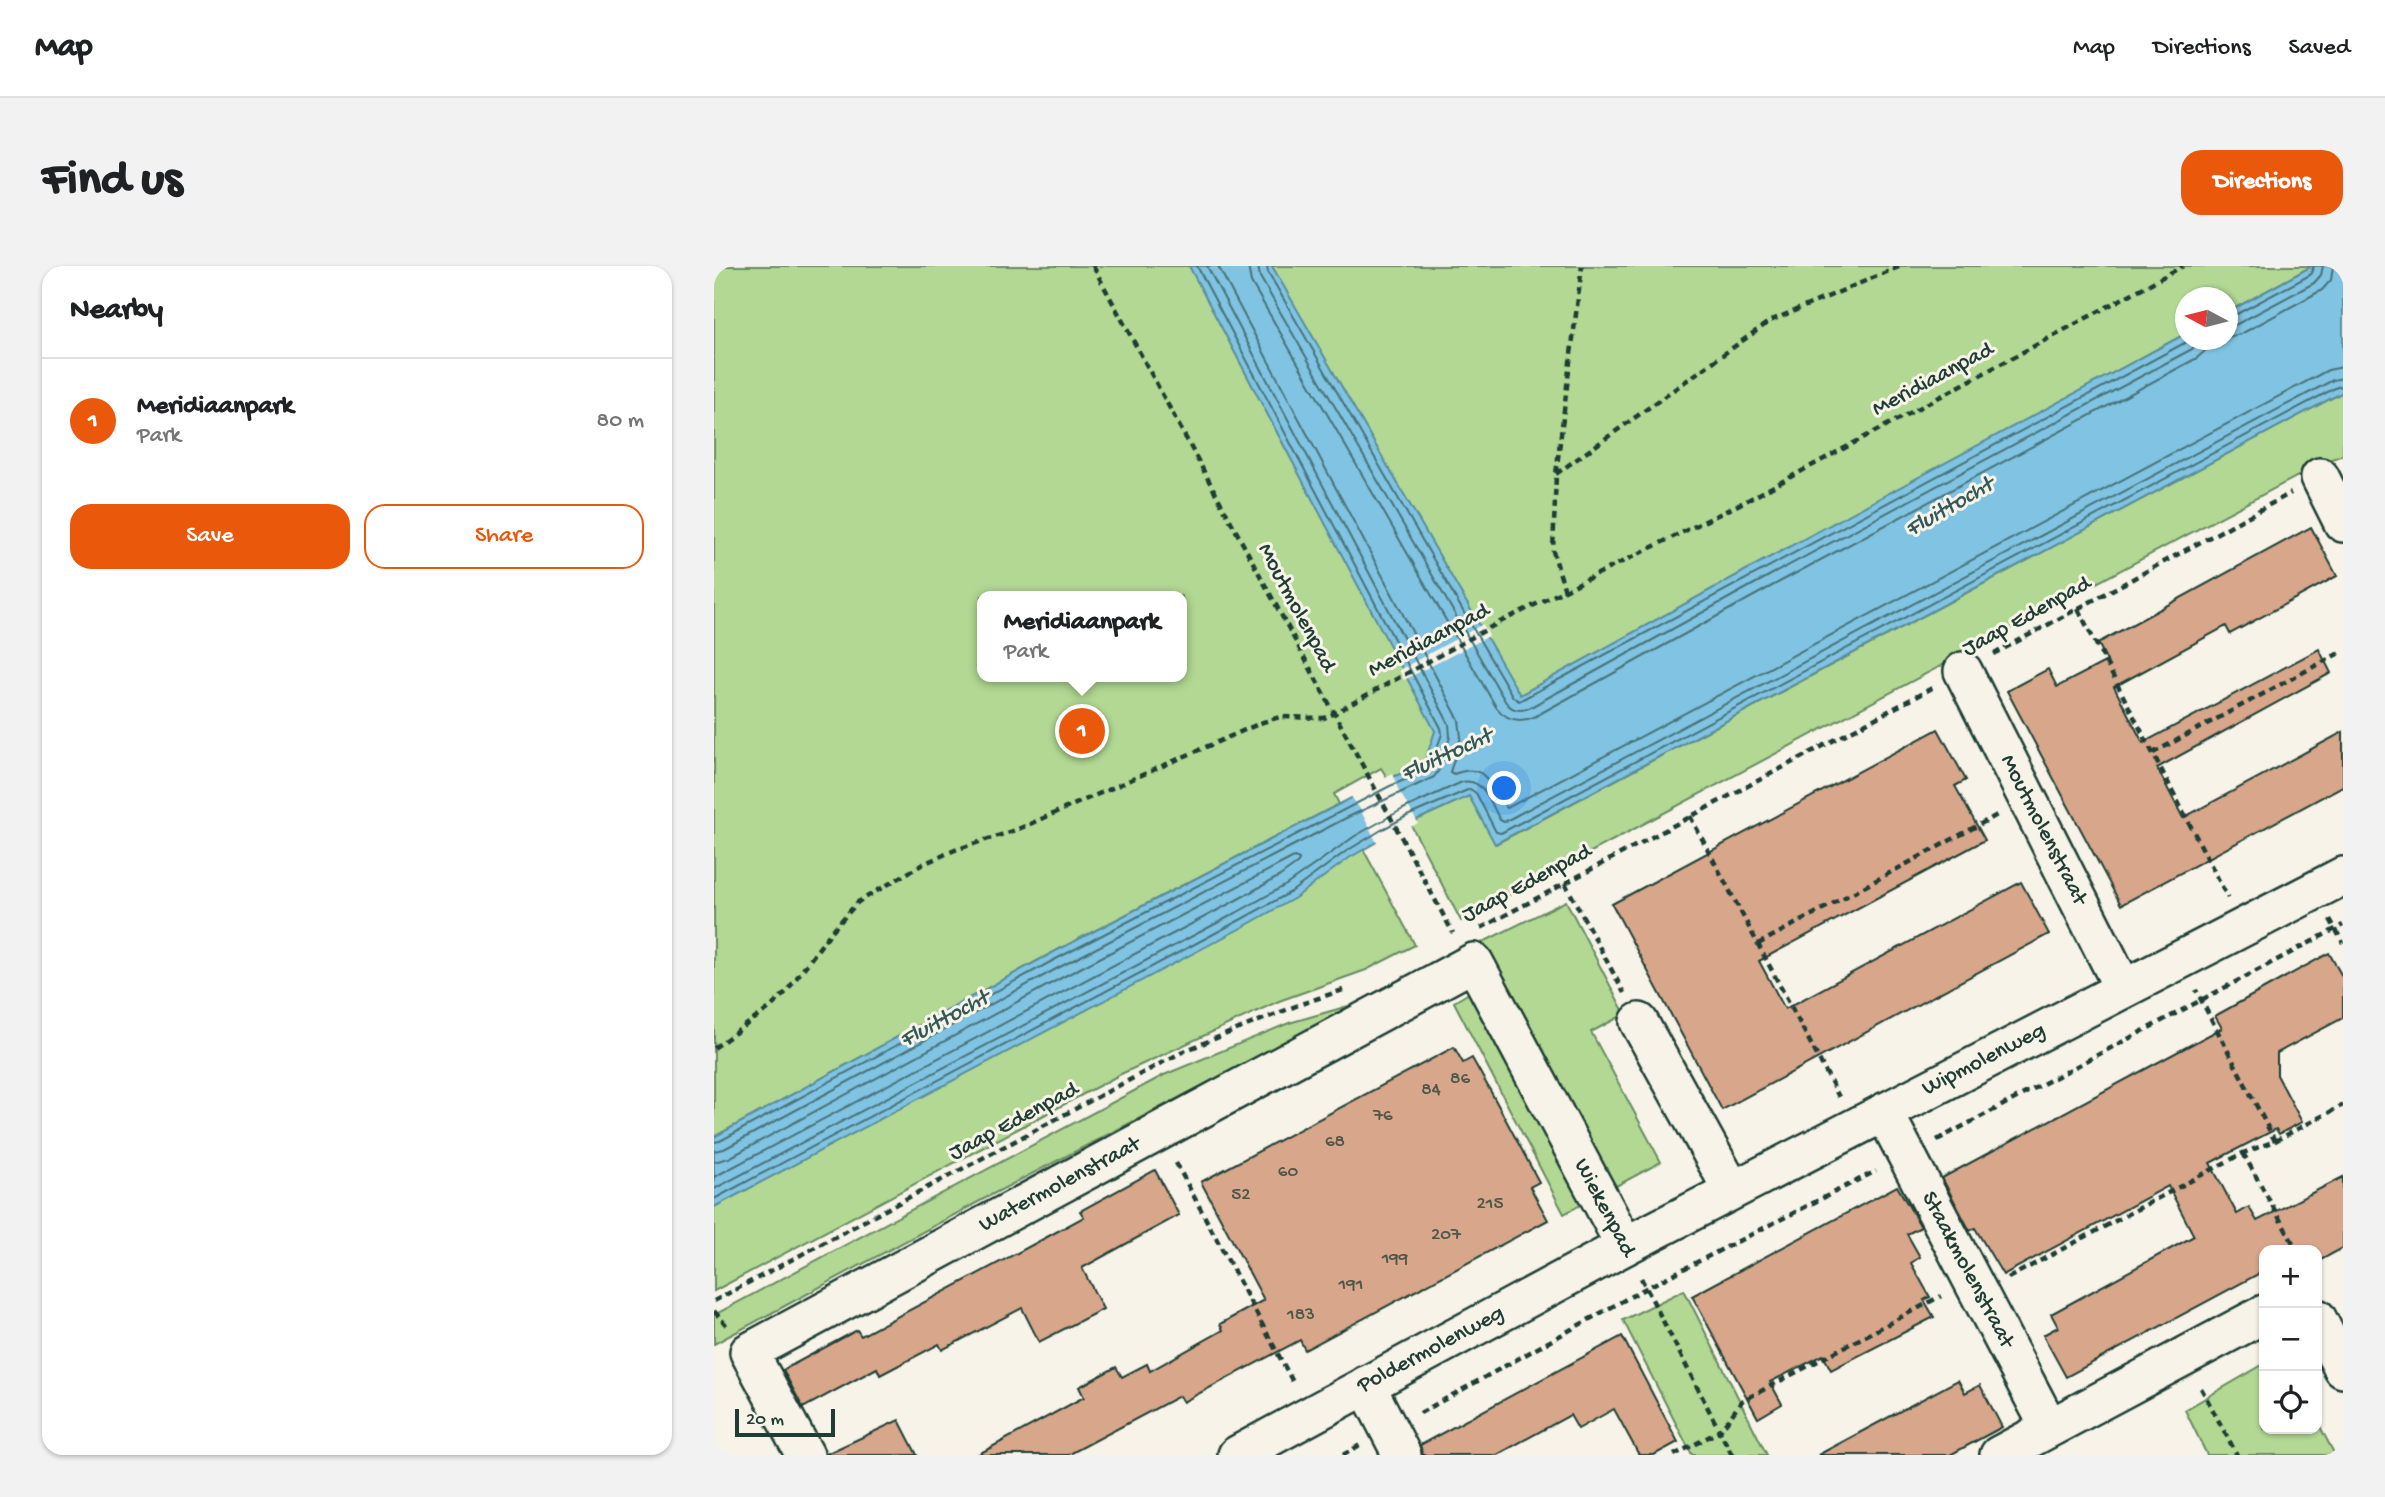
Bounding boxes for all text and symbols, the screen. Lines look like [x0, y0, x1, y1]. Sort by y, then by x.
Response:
text: Map [35, 29, 92, 67]
text: Map [2073, 34, 2115, 63]
text: Directions [2153, 34, 2251, 63]
text: Saved [2289, 34, 2350, 63]
button: Directions [2181, 150, 2343, 215]
text: Find us [42, 153, 182, 211]
north arrow [2175, 287, 2238, 350]
text: Nearby [70, 294, 163, 329]
street label: Meridiaanpad [1868, 336, 2000, 423]
text: Meridiaanpark [137, 392, 293, 423]
text: 1 [88, 408, 98, 435]
text: 80 m [597, 408, 644, 435]
text: Park [137, 423, 181, 450]
water label: Fluittocht [1901, 469, 2003, 545]
button: Save [70, 504, 350, 569]
button: Share [364, 504, 644, 569]
street label: Moutmolenpad [1251, 539, 1342, 678]
street label: Jaap Edenpad [1958, 570, 2097, 663]
popup [977, 591, 1187, 682]
street label: Meridiaanpad [1364, 597, 1496, 684]
text: Meridiaanpark [1004, 608, 1160, 639]
text: Park [1004, 639, 1048, 666]
pin: 1 [1059, 705, 1105, 757]
water label: Fluittocht [1397, 721, 1501, 790]
street label: Moutmolenstraat [1993, 750, 2093, 911]
your location [1487, 771, 1521, 805]
street label: Jaap Edenpad [1458, 838, 1598, 929]
water label: Fluittocht [895, 982, 998, 1056]
street label: Wipmolenweg [1918, 1017, 2050, 1103]
house number: 86 [1450, 1068, 1470, 1091]
street label: Jaap Edenpad [945, 1076, 1085, 1167]
house number: 84 [1421, 1079, 1441, 1102]
house number: 76 [1372, 1105, 1393, 1128]
street label: Watermolenstraat [975, 1130, 1147, 1239]
house number: 68 [1325, 1131, 1345, 1154]
street label: Wiekenpad [1567, 1154, 1642, 1263]
house number: 60 [1278, 1161, 1298, 1184]
house number: 52 [1231, 1184, 1251, 1207]
street label: Staakmolenstraat [1914, 1187, 2020, 1354]
house number: 215 [1477, 1193, 1503, 1216]
house number: 207 [1431, 1224, 1462, 1247]
map controls [2259, 1245, 2322, 1434]
button: + [2259, 1245, 2322, 1308]
house number: 199 [1381, 1248, 1409, 1271]
house number: 191 [1338, 1274, 1363, 1297]
street label: Poldermolenweg [1352, 1300, 1509, 1400]
house number: 183 [1286, 1304, 1315, 1327]
button: − [2259, 1308, 2322, 1371]
button: locate [2259, 1371, 2322, 1434]
scale bar [735, 1406, 835, 1438]
text: 20 m [746, 1409, 784, 1432]

